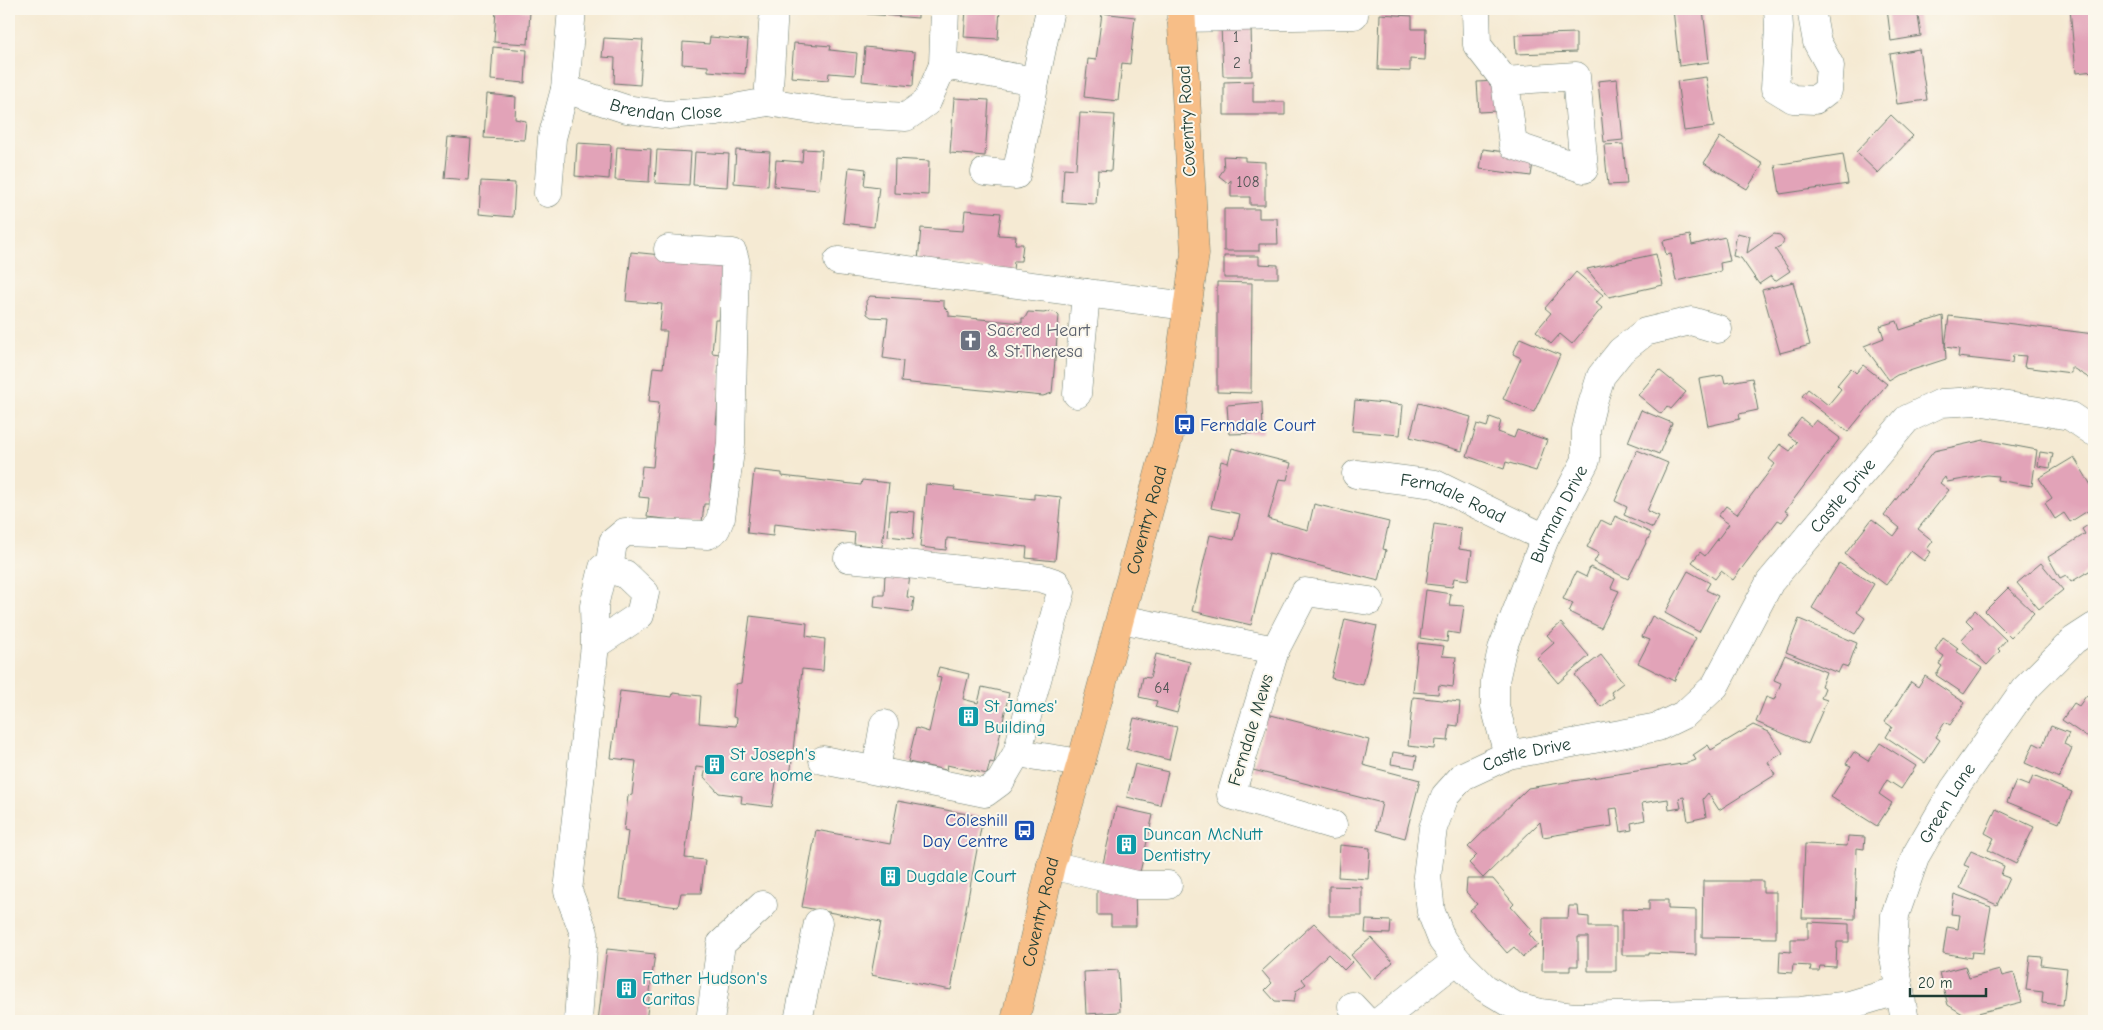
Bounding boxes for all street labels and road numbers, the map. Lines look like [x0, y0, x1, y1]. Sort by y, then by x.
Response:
street label: Coventry Road [1174, 65, 1200, 177]
street label: Brendan Close [607, 94, 723, 126]
street label: Castle Drive [1805, 454, 1880, 537]
street label: Burman Drive [1526, 462, 1592, 566]
street label: Coventry Road [1122, 463, 1171, 577]
street label: Ferndale Road [1399, 469, 1509, 528]
street label: Ferndale Mews [1224, 672, 1278, 788]
street label: Castle Drive [1479, 733, 1572, 776]
street label: Green Lane [1914, 759, 1980, 847]
street label: Coventry Road [1017, 855, 1063, 969]

